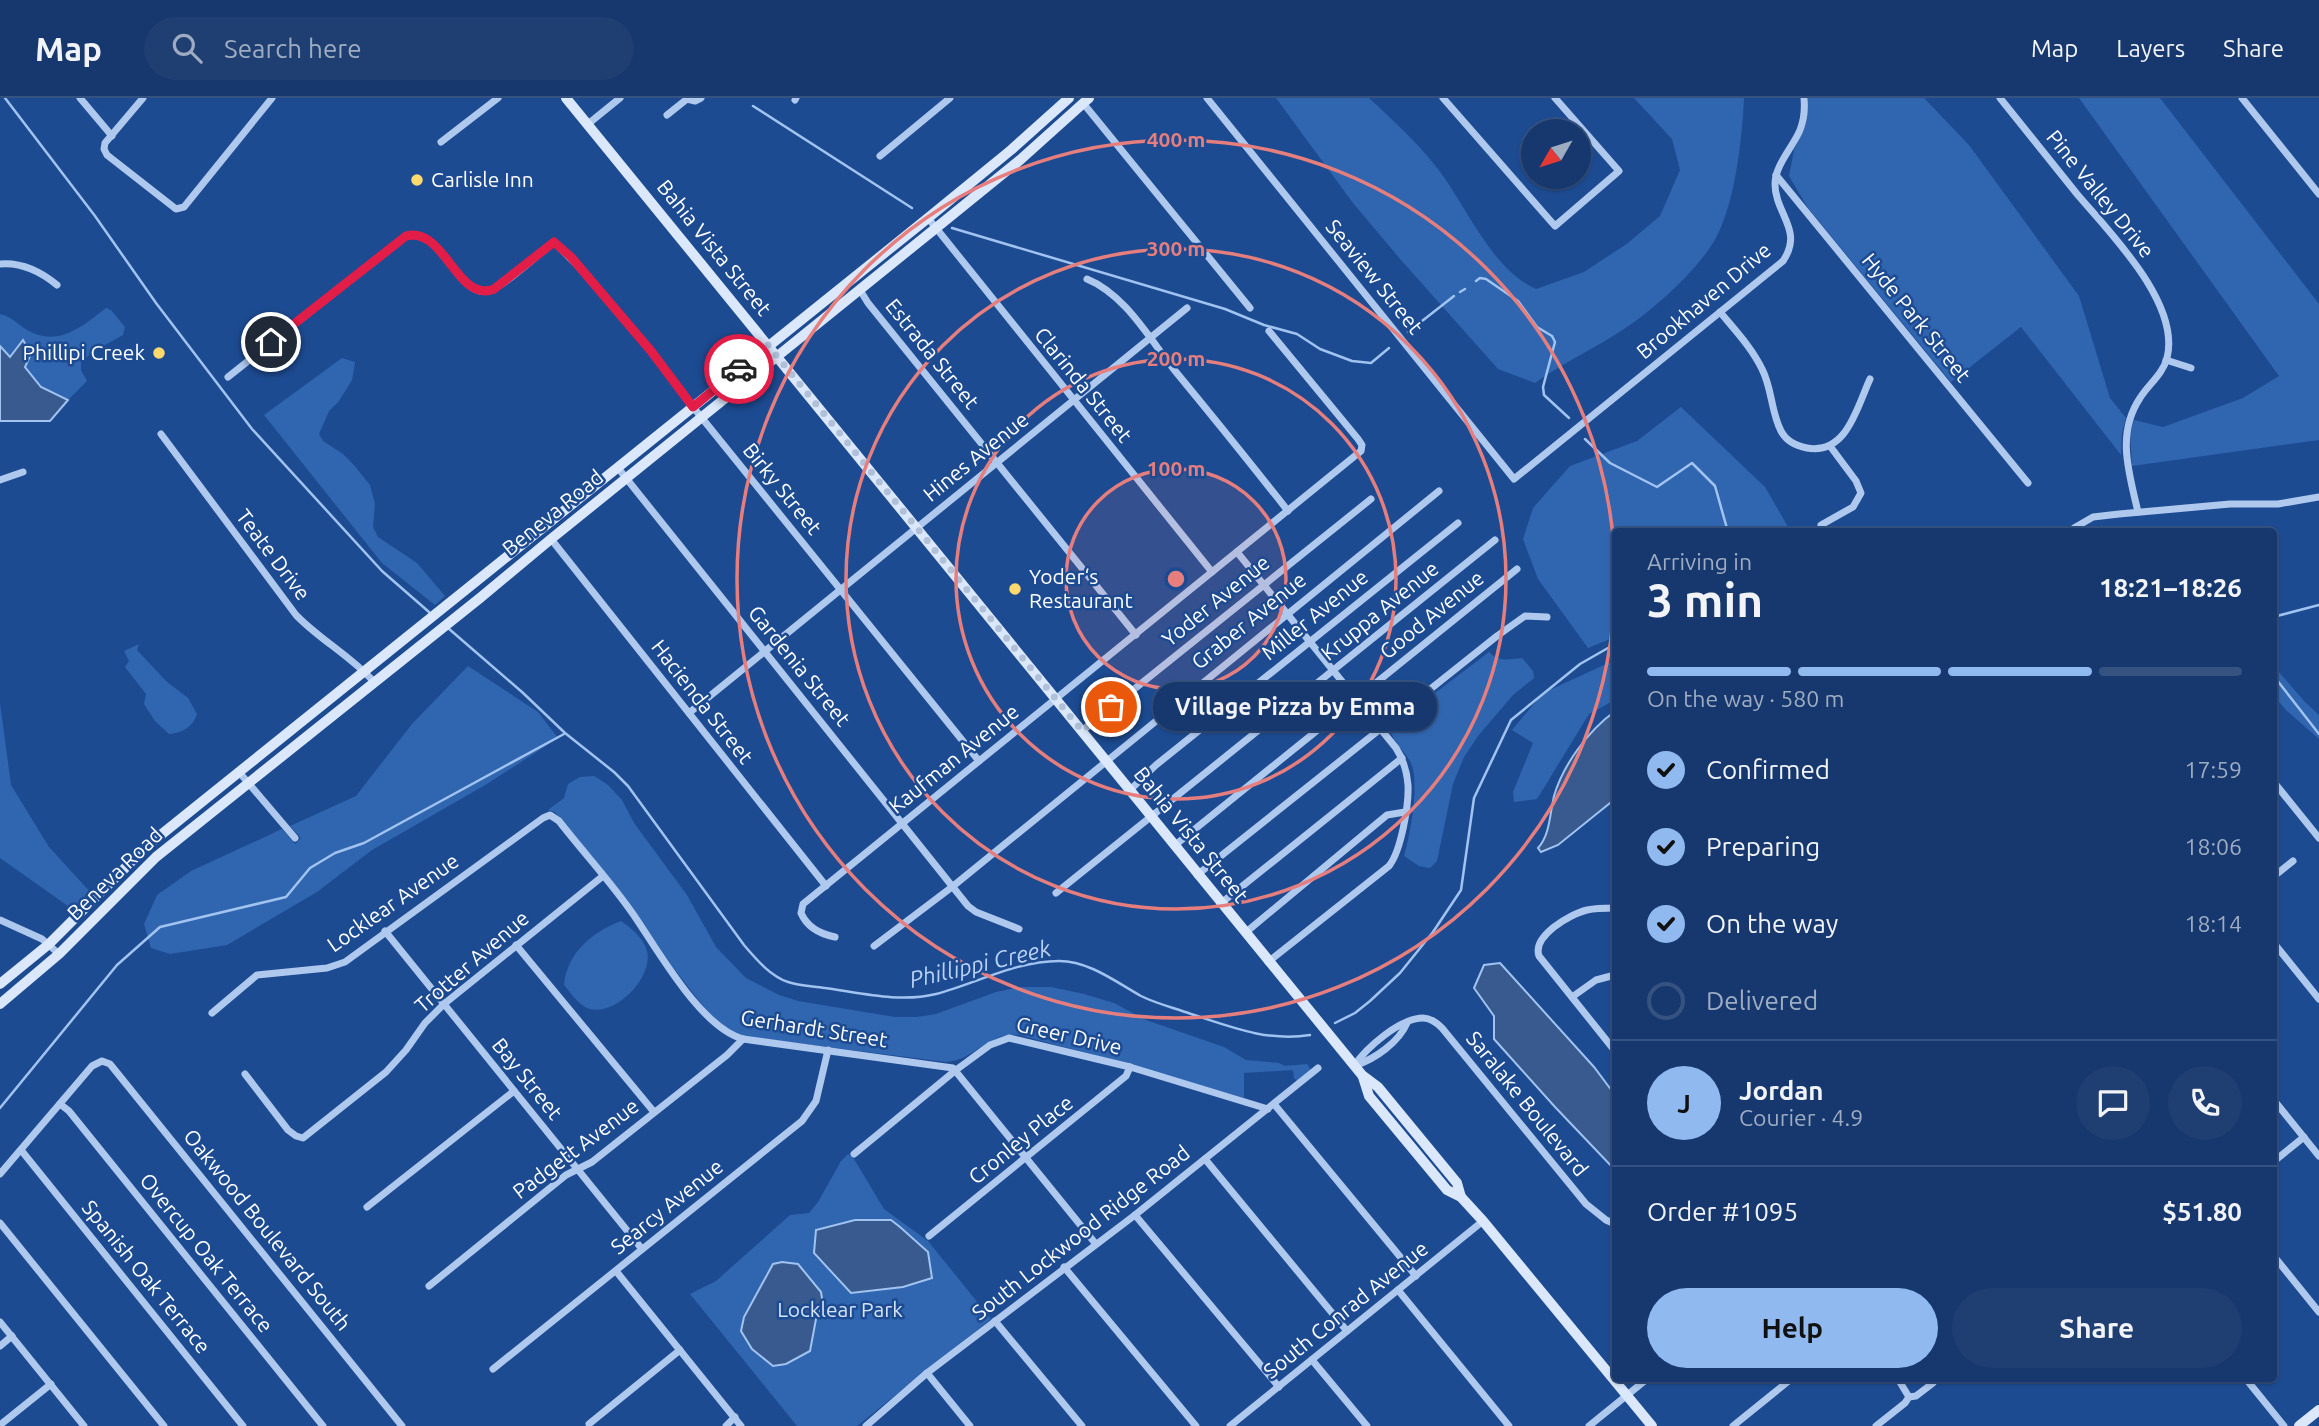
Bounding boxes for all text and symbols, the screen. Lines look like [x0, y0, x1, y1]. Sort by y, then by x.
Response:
search box [144, 17, 634, 80]
icon: search [168, 29, 206, 67]
text: Map [35, 30, 102, 67]
text: Search here [224, 34, 362, 63]
text: Map [2031, 35, 2078, 62]
text: Layers [2116, 35, 2185, 62]
text: Share [2223, 35, 2284, 62]
north arrow [1521, 119, 1591, 189]
map controls [1521, 119, 1591, 189]
street label: Pine Valley Drive [2042, 125, 2160, 262]
text: 400 m [1147, 127, 1205, 151]
place label: Carlisle Inn [431, 167, 534, 191]
marker: Carlisle Inn [409, 172, 425, 188]
street label: Bahia Vista Street [653, 175, 777, 320]
street label: Seaview Street [1321, 214, 1428, 338]
text: 300 m [1147, 236, 1205, 260]
street label: Brookhaven Drive [1631, 237, 1775, 363]
street label: Hyde Park Street [1858, 248, 1976, 387]
street label: Estrada Street [881, 294, 984, 413]
pin [241, 312, 301, 372]
street label: Clarinda Street [1030, 322, 1137, 447]
icon: home [252, 323, 290, 361]
courier [704, 334, 774, 404]
place label: Phillipi Creek [22, 340, 145, 364]
marker: Phillipi Creek [151, 345, 167, 361]
text: 200 m [1147, 346, 1205, 370]
icon: car [720, 350, 758, 388]
street label: Hines Avenue [918, 407, 1033, 506]
street label: Birky Street [739, 438, 827, 539]
text: 100 m [1147, 456, 1205, 480]
street label: Beneva Road [497, 464, 608, 560]
street label: Teate Drive [232, 504, 316, 604]
text: Arriving in [1647, 549, 1752, 574]
street label: Yoder Avenue [1157, 550, 1274, 651]
street label: Kruppa Avenue [1316, 556, 1443, 665]
place label: Yoder‘s Restaurant [1029, 564, 1133, 612]
street label: Miller Avenue [1257, 564, 1372, 664]
street label: Good Avenue [1375, 565, 1488, 663]
centre of rings [1164, 567, 1188, 591]
street label: Graber Avenue [1186, 567, 1310, 674]
text: 18:21–18:26 [2099, 573, 2242, 602]
text: 3 min [1647, 574, 1763, 626]
marker: Yoder‘s Restaurant [1007, 581, 1023, 597]
street label: Gardenia Street [744, 600, 856, 730]
street label: Hacienda Street [647, 635, 759, 768]
pin [1081, 677, 1141, 737]
callout: Village Pizza by Emma [1153, 682, 1436, 732]
text: On the way · 580 m [1647, 686, 1844, 711]
icon: bag [1092, 688, 1130, 726]
text: Village Pizza by Emma [1175, 694, 1415, 719]
street label: Kaufman Avenue [884, 699, 1023, 818]
icon: check [1647, 751, 1685, 789]
text: Confirmed [1706, 755, 1830, 784]
text: 17:59 [2184, 757, 2242, 782]
street label: Bahia Vista Street [1130, 762, 1254, 907]
street label: Beneva Road [62, 822, 167, 925]
icon: check [1647, 828, 1685, 866]
text: Preparing [1706, 832, 1820, 861]
text: 18:06 [2184, 834, 2242, 859]
street label: Locklear Avenue [322, 848, 463, 956]
street label: Trotter Avenue [410, 905, 533, 1017]
icon: check [1647, 905, 1685, 943]
text: On the way [1706, 909, 1838, 938]
text: 18:14 [2184, 911, 2242, 936]
water label: Phillippi Creek [907, 935, 1053, 992]
text: Delivered [1706, 986, 1818, 1015]
street label: Gerhardt Street [739, 1005, 889, 1051]
street label: Greer Drive [1014, 1011, 1124, 1059]
street label: Saralake Boulevard [1462, 1026, 1594, 1181]
street label: Bay Street [488, 1033, 568, 1124]
button: chat [2076, 1066, 2150, 1140]
button: phone [2168, 1066, 2242, 1140]
text: Jordan [1739, 1076, 1824, 1105]
text: J [1677, 1089, 1691, 1118]
street label: Cronley Place [963, 1090, 1077, 1189]
street label: Padgett Avenue [508, 1093, 643, 1203]
text: Courier · 4.9 [1739, 1105, 1863, 1130]
street label: Oakwood Boulevard South [179, 1124, 356, 1335]
street label: South Lockwood Ridge Road [967, 1140, 1194, 1324]
street label: Searcy Avenue [606, 1154, 727, 1259]
street label: Overcup Oak Terrace [135, 1168, 278, 1337]
street label: Spanish Oak Terrace [78, 1195, 216, 1358]
text: Order #1095 [1647, 1197, 1798, 1226]
text: $51.80 [2162, 1197, 2242, 1226]
street label: South Conrad Avenue [1259, 1236, 1432, 1383]
button: Help [1647, 1288, 1938, 1368]
button: Share [1952, 1288, 2242, 1368]
park label: Locklear Park [777, 1297, 903, 1321]

